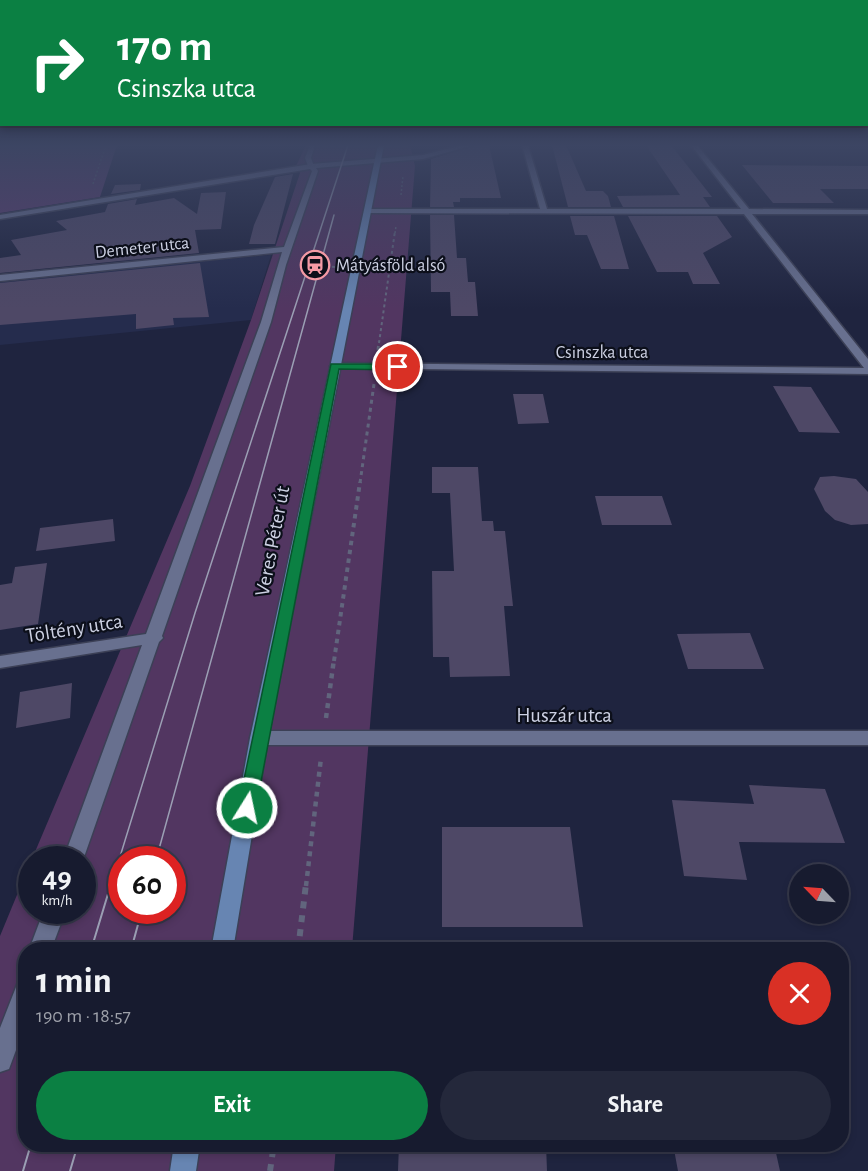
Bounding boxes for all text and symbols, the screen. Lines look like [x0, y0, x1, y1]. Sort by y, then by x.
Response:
icon: right [18, 24, 96, 102]
text: 170 m [117, 26, 212, 68]
text: Csinszka utca [117, 75, 256, 102]
street label: Demeter utca [94, 234, 190, 262]
station icon: Mátyásföld alsó [299, 249, 331, 281]
place label: Mátyásföld alsó [336, 257, 446, 275]
pin [372, 341, 423, 392]
street label: Csinszka utca [556, 344, 648, 362]
icon: arrive [381, 350, 414, 383]
street label: Veres Péter út [252, 484, 294, 598]
street label: Töltény utca [24, 610, 124, 647]
street label: Huszár utca [516, 705, 612, 726]
position arrow [215, 776, 279, 840]
speed limit sign: 60 [108, 846, 186, 924]
text: 49 [42, 863, 72, 893]
north arrow [789, 864, 849, 924]
map controls [789, 864, 849, 924]
text: km/h [42, 893, 72, 908]
button: close [768, 962, 831, 1025]
text: 1 min [36, 963, 112, 999]
text: 190 m · 18:57 [36, 1006, 131, 1026]
button: Exit [36, 1071, 428, 1140]
button: Share [440, 1071, 831, 1140]

